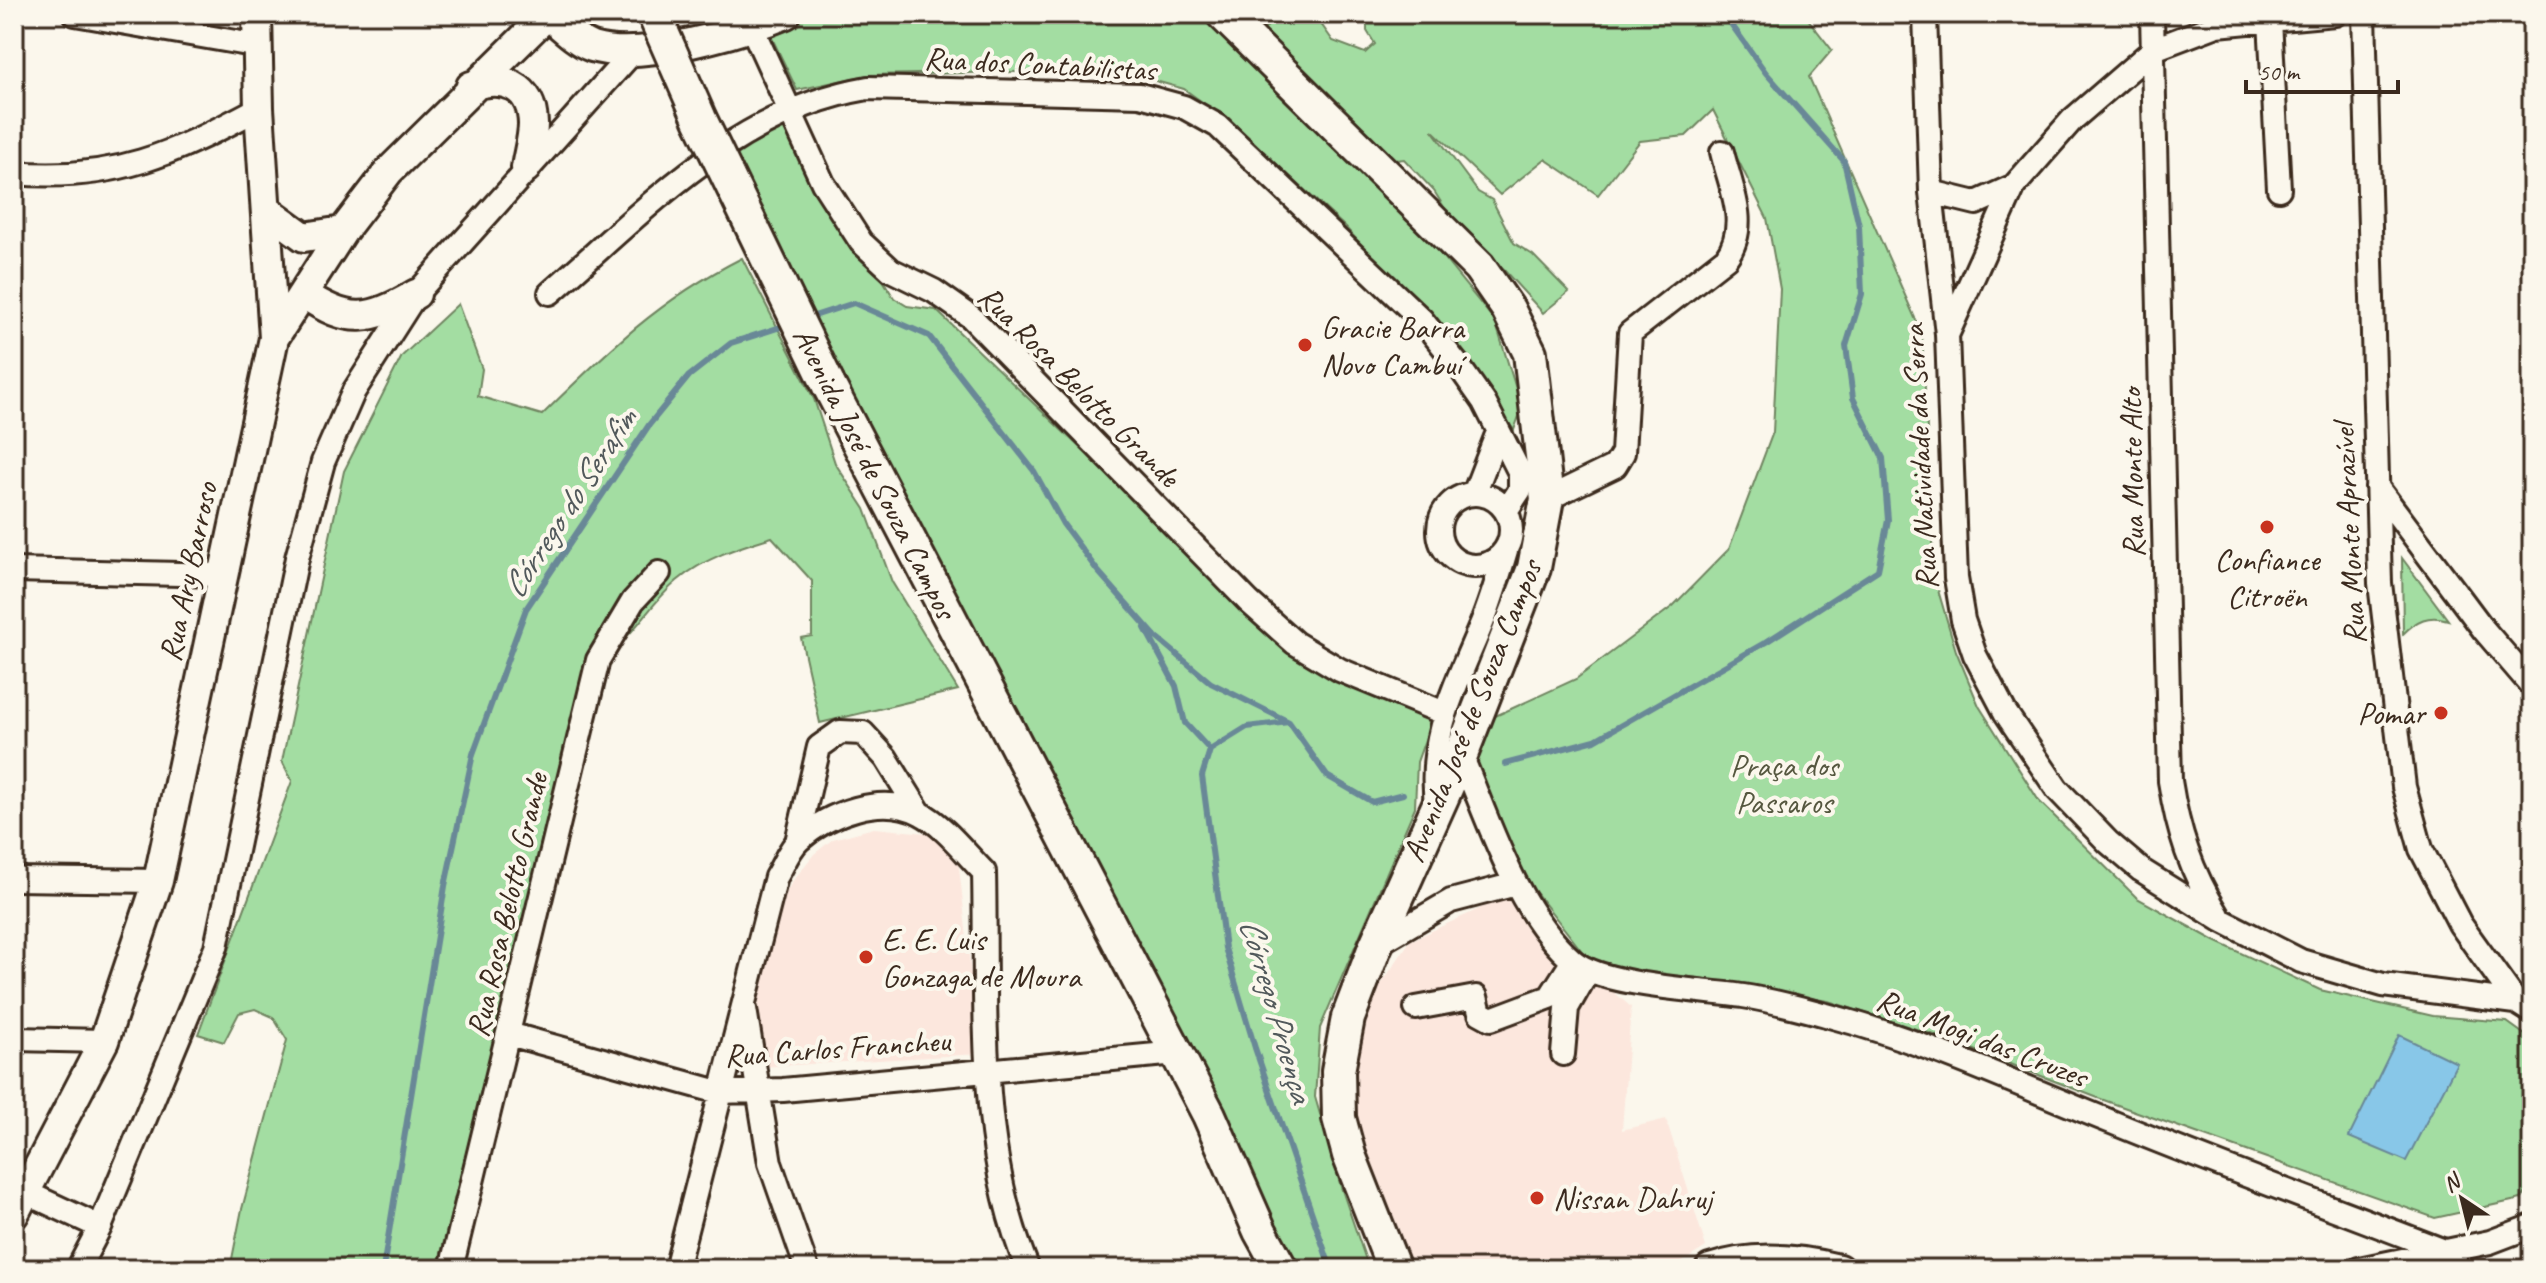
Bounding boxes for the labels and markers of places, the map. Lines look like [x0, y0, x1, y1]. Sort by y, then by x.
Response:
place label: Gracie Barra Novo Cambuí [1321, 307, 1467, 385]
marker: Gracie Barra Novo Cambuí [1296, 336, 1314, 354]
marker: Confiance Citroën [2258, 518, 2276, 536]
place label: Confiance Citroën [2214, 539, 2322, 617]
place label: Pomar [2358, 693, 2427, 734]
marker: Pomar [2432, 704, 2450, 722]
place label: E. E. Luis Gonzaga de Moura [882, 919, 1083, 997]
marker: E. E. Luis Gonzaga de Moura [857, 948, 875, 966]
place label: Nissan Dahruj [1553, 1178, 1715, 1219]
marker: Nissan Dahruj [1528, 1189, 1546, 1207]

